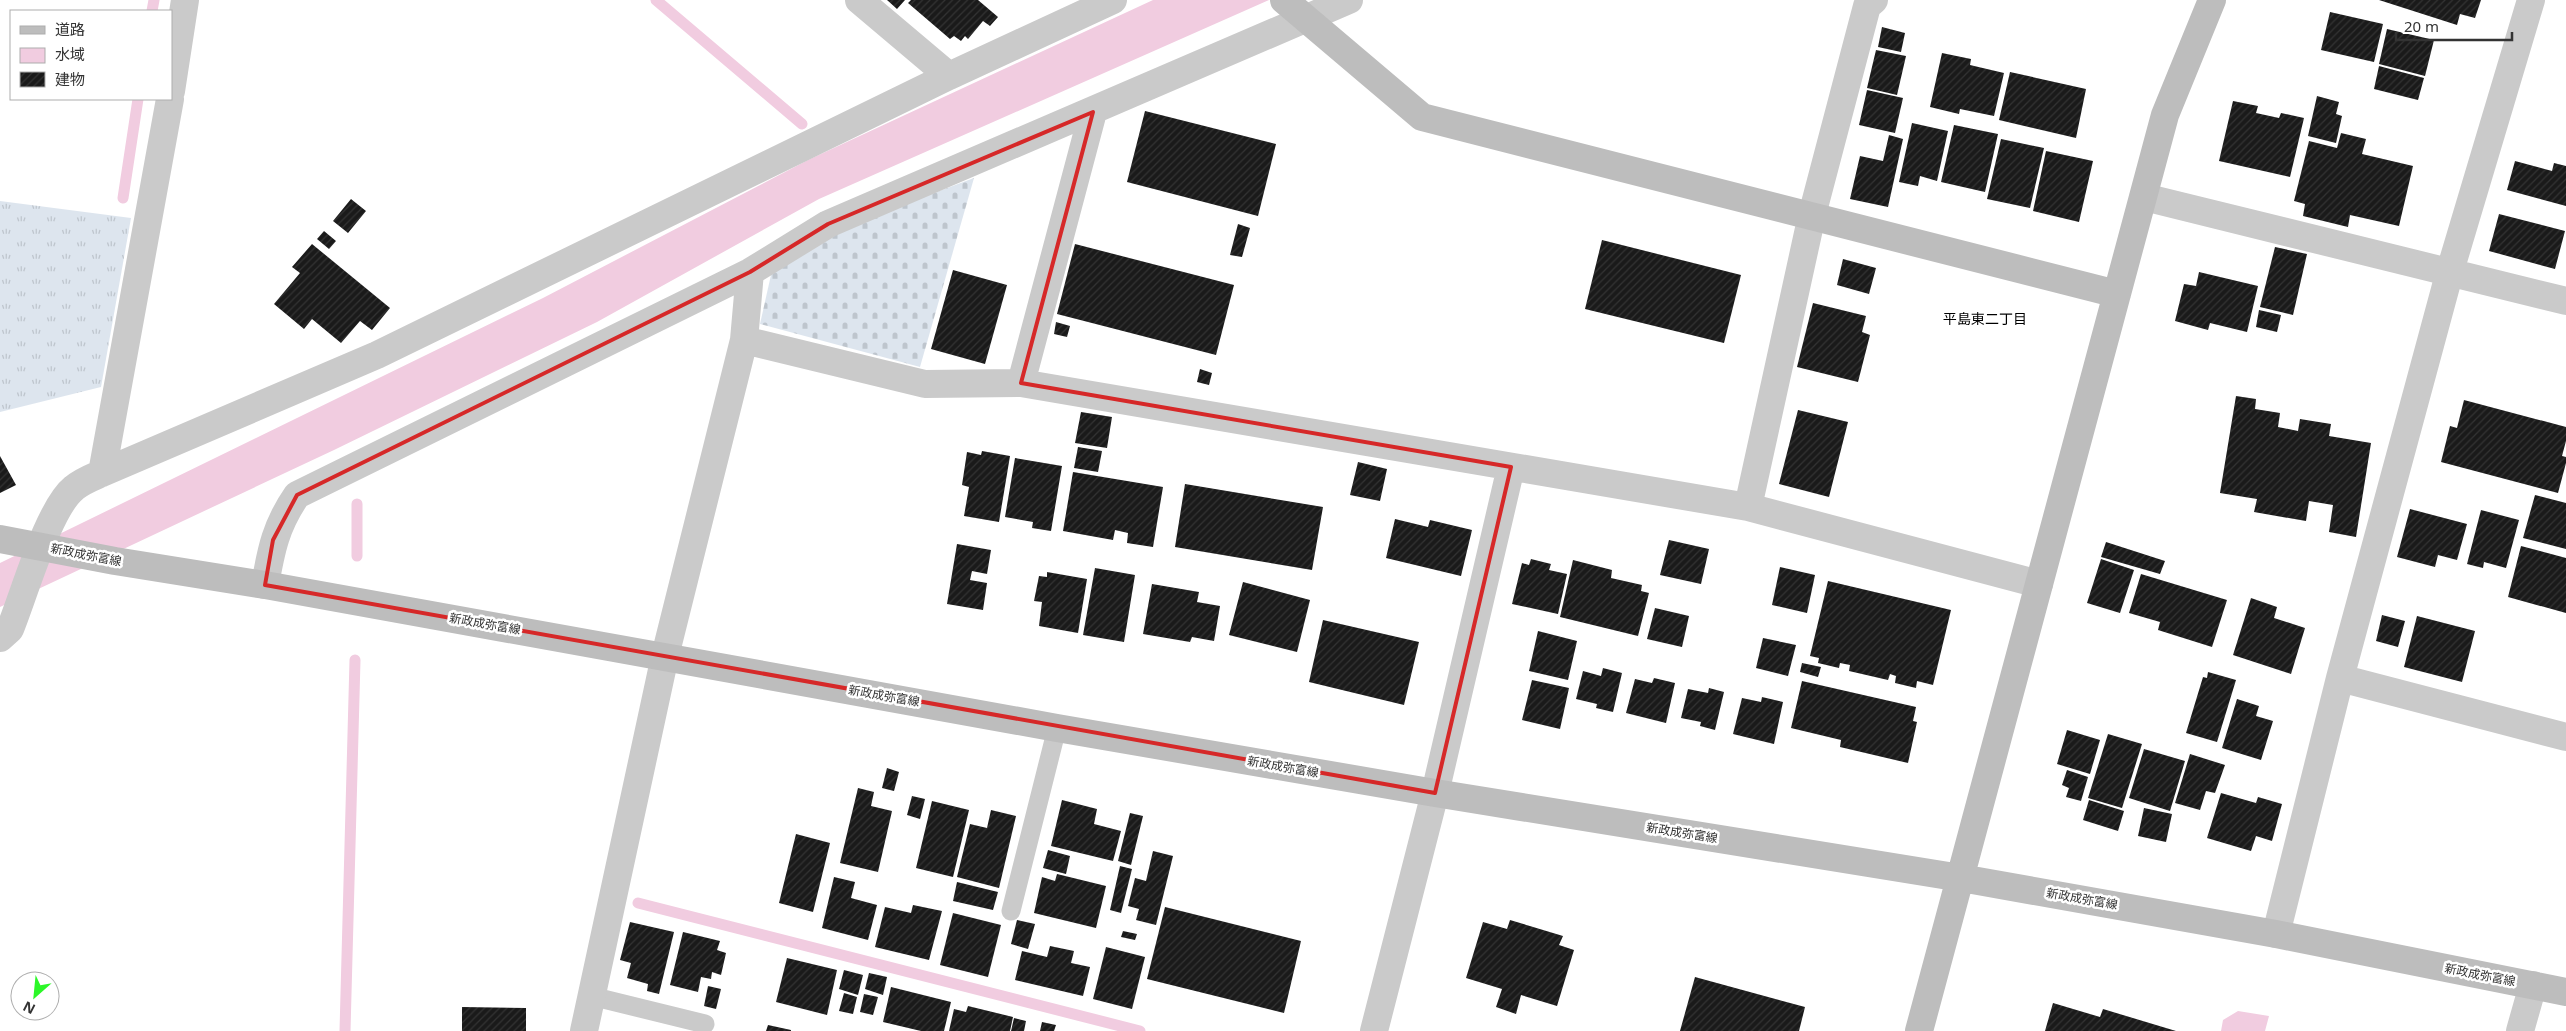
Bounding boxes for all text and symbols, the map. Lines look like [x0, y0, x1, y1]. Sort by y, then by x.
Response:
legend [10, 10, 172, 100]
scale bar [2396, 10, 2512, 42]
text: 20 m [2404, 16, 2439, 36]
text: 道路 [55, 19, 85, 39]
text: 水域 [55, 44, 85, 64]
text: 建物 [55, 69, 85, 89]
district label: 平島東二丁目 [1943, 309, 2027, 328]
street label: 新政成弥富線 [49, 539, 123, 570]
street label: 新政成弥富線 [448, 609, 522, 638]
street label: 新政成弥富線 [847, 681, 921, 710]
street label: 新政成弥富線 [1246, 752, 1320, 781]
street label: 新政成弥富線 [1645, 818, 1719, 847]
street label: 新政成弥富線 [2045, 884, 2119, 913]
street label: 新政成弥富線 [2443, 959, 2517, 990]
north arrow [10, 971, 60, 1021]
text: N [19, 997, 38, 1019]

